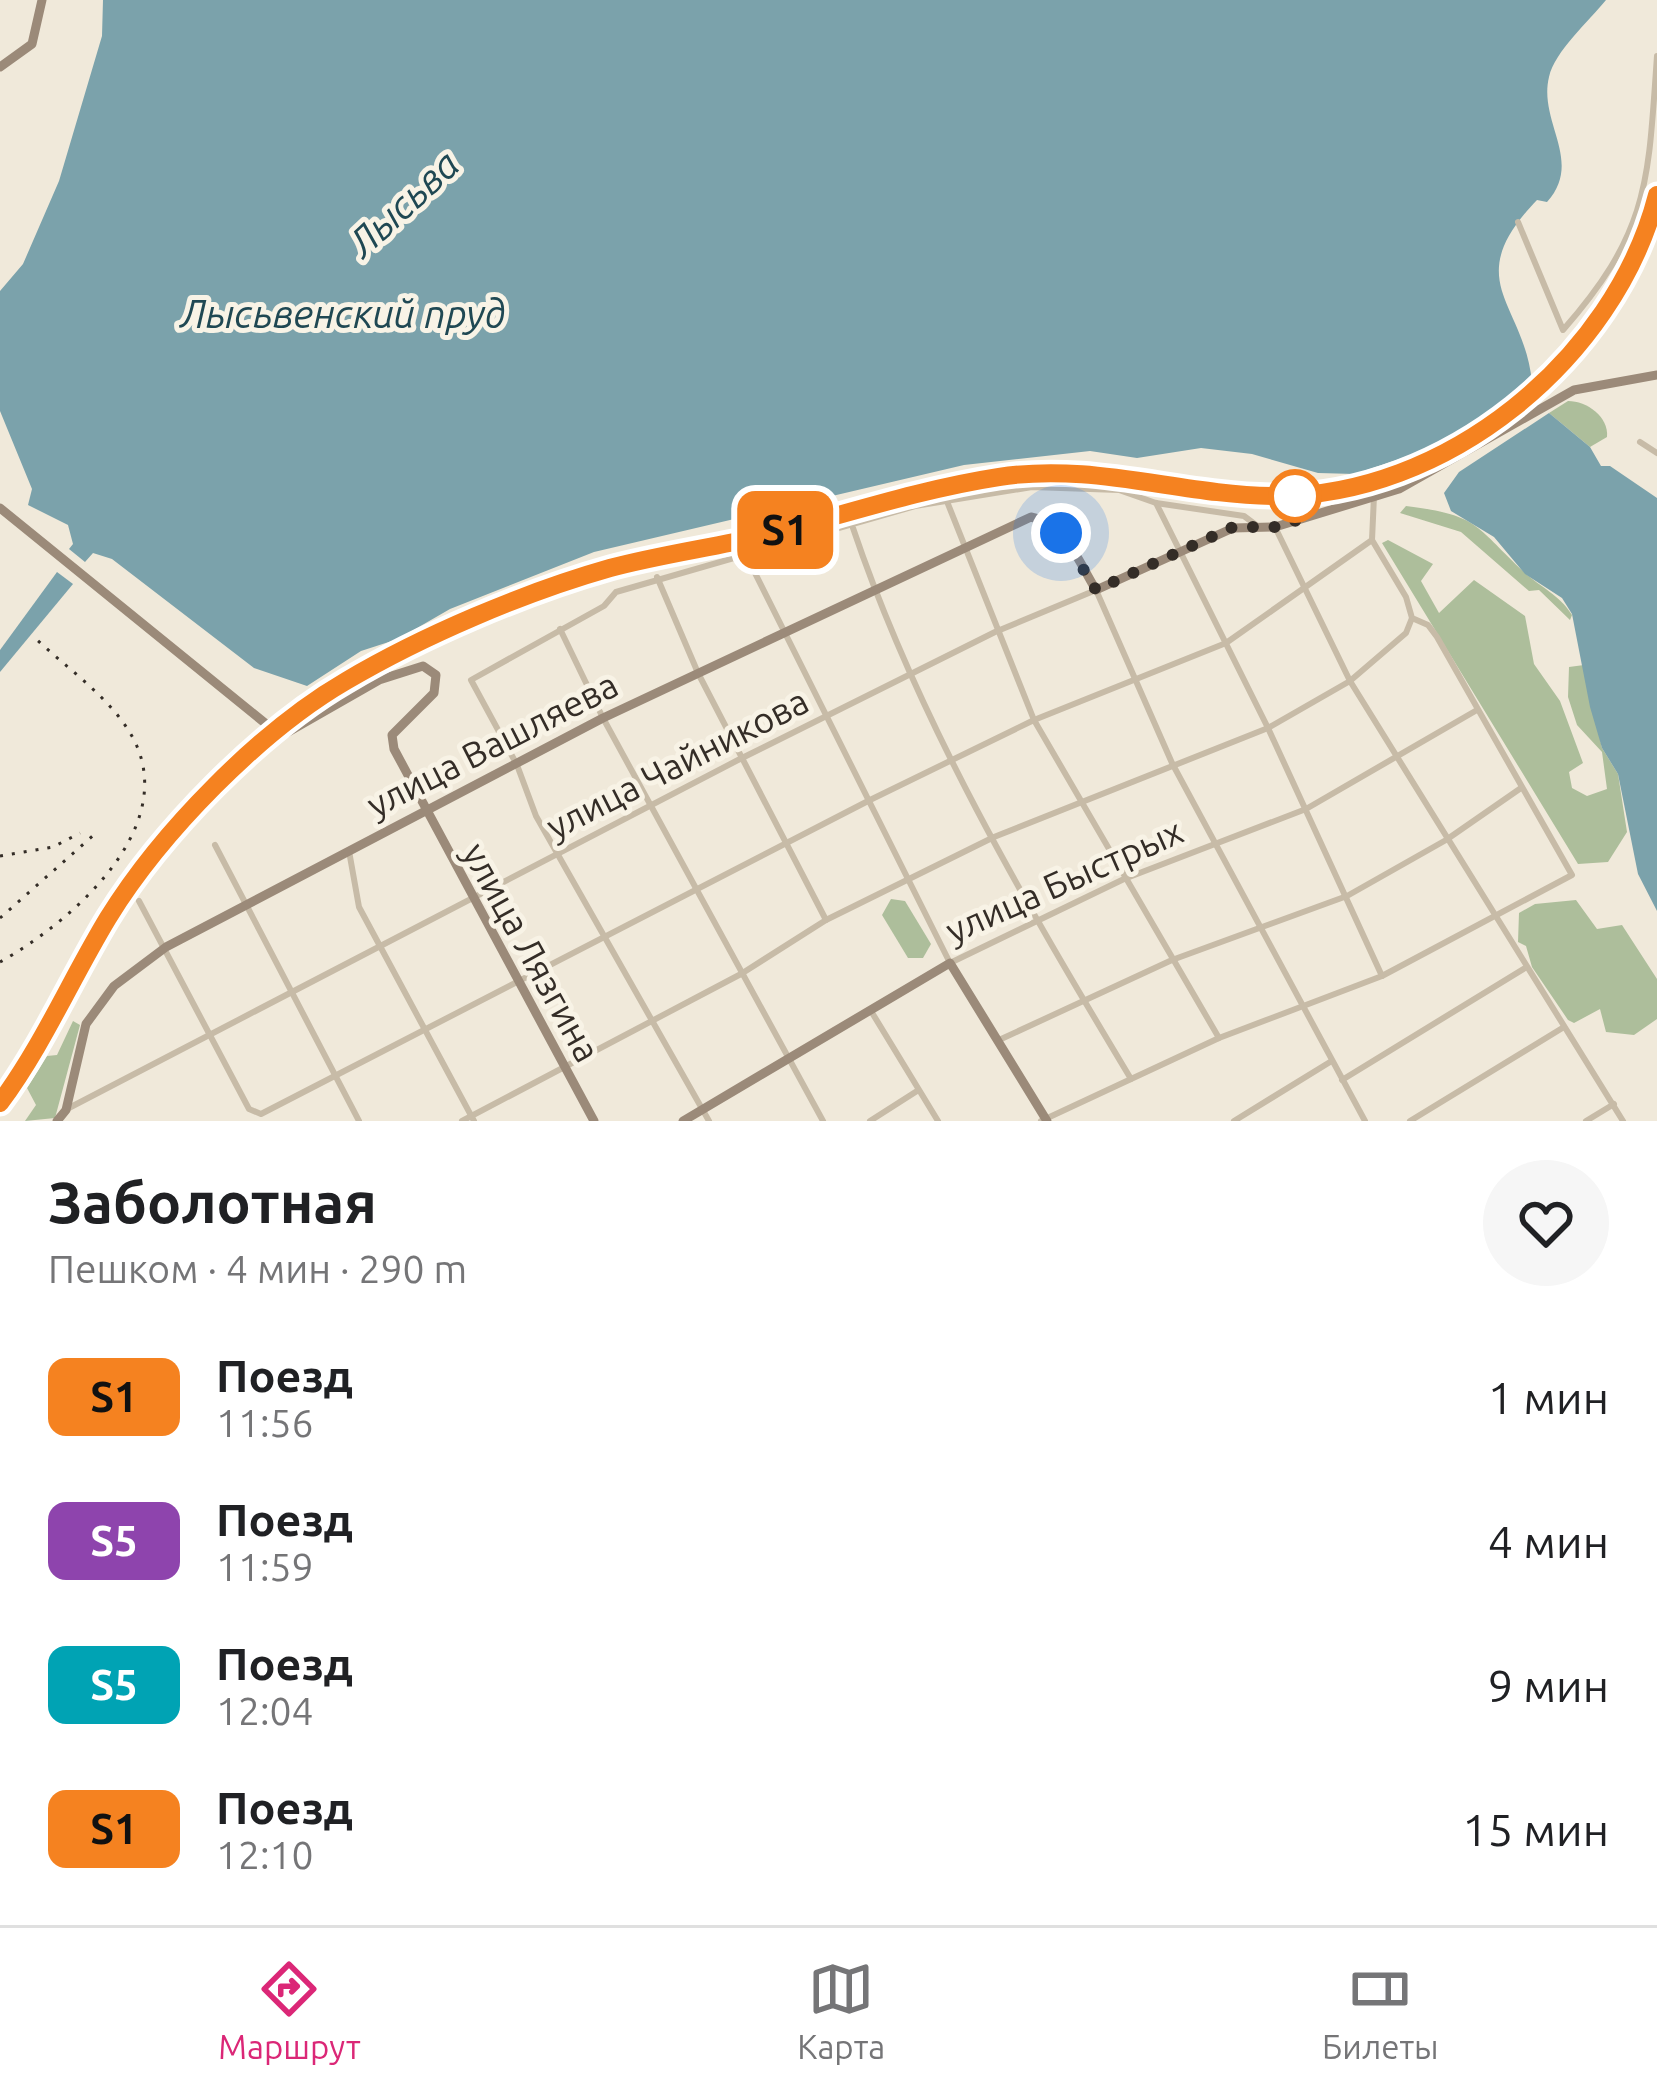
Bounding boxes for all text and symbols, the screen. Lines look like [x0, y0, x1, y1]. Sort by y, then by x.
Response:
water label: Лысьва [338, 142, 467, 266]
water label: Лысьвенский пруд [178, 292, 506, 335]
unlabelled marker [1270, 471, 1320, 521]
line badge: S1 [731, 491, 839, 569]
your location [1031, 503, 1091, 563]
text: S1 [761, 506, 809, 553]
street label: улица Вашляева [360, 663, 624, 825]
street label: улица Чайникова [539, 679, 815, 847]
street label: улица Быстрых [939, 809, 1189, 951]
street label: улица Лязгина [455, 836, 609, 1068]
button: heart [1483, 1160, 1609, 1286]
text: Заболотная [48, 1170, 377, 1234]
text: Пешком · 4 мин · 290 m [48, 1247, 467, 1290]
text: Поезд [216, 1350, 353, 1401]
text: 1 мин [1488, 1372, 1609, 1423]
text: S1 [90, 1373, 138, 1420]
text: 11:56 [216, 1401, 314, 1444]
text: Поезд [216, 1494, 353, 1545]
text: 4 мин [1488, 1516, 1609, 1567]
text: S5 [90, 1517, 138, 1564]
text: 11:59 [216, 1545, 314, 1588]
text: Поезд [216, 1638, 353, 1689]
text: 9 мин [1488, 1660, 1609, 1711]
text: S5 [90, 1661, 138, 1708]
text: 12:04 [216, 1689, 314, 1732]
text: Поезд [216, 1782, 353, 1833]
text: 15 мин [1462, 1804, 1609, 1855]
text: S1 [90, 1805, 138, 1852]
text: 12:10 [216, 1833, 314, 1876]
tab: Маршрут [218, 1956, 361, 2065]
tab: Карта [797, 1956, 885, 2065]
tab: Билеты [1322, 1956, 1439, 2065]

